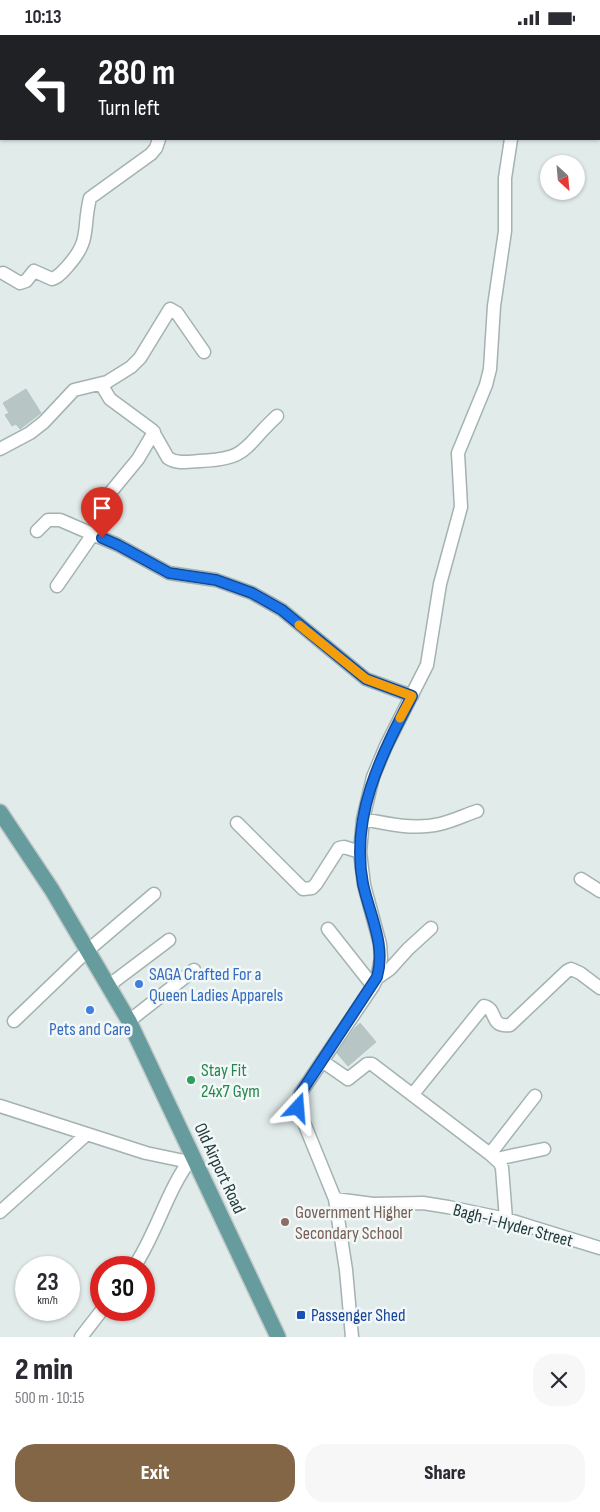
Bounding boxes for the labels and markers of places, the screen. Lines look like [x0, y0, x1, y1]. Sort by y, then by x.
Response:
pin [81, 487, 123, 538]
place label: SAGA Crafted For a Queen Ladies Apparels [149, 964, 283, 1006]
marker: SAGA Crafted For a Queen Ladies Apparels [133, 978, 145, 990]
marker: Pets and Care [84, 1004, 96, 1016]
place label: Pets and Care [49, 1019, 131, 1040]
place label: Stay Fit 24x7 Gym [201, 1060, 260, 1102]
marker: Stay Fit 24x7 Gym [185, 1074, 197, 1086]
place label: Government Higher Secondary School [295, 1202, 413, 1244]
marker: Government Higher Secondary School [279, 1216, 291, 1228]
place label: Passenger Shed [311, 1305, 405, 1326]
marker: Passenger Shed [295, 1309, 307, 1321]

